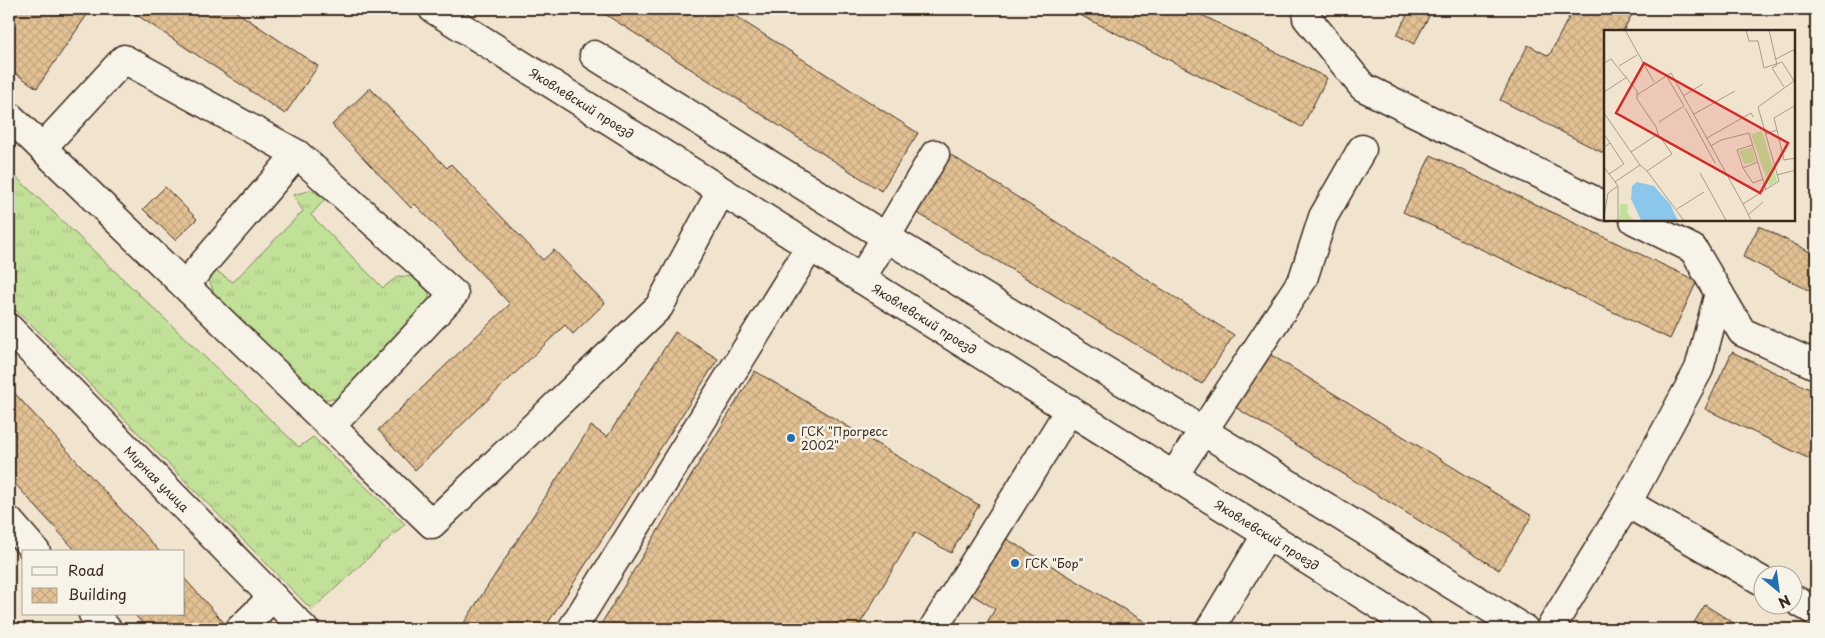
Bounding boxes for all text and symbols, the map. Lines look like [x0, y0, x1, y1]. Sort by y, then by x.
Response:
inset map [1604, 30, 1795, 221]
street label: Яковлевский проезд [526, 63, 638, 143]
street label: Яковлевский проезд [869, 279, 980, 358]
place label: ГСК "Прогресс 2002" [801, 422, 888, 454]
marker: ГСК "Прогресс 2002" [785, 432, 797, 444]
street label: Мирная улица [120, 442, 194, 516]
street label: Яковлевский проезд [1211, 495, 1323, 574]
legend [22, 550, 185, 616]
place label: ГСК "Бор" [1025, 554, 1083, 572]
marker: ГСК "Бор" [1009, 557, 1021, 569]
text: Road [68, 558, 104, 581]
north arrow [1752, 566, 1802, 616]
text: Building [68, 582, 127, 605]
text: N [1775, 590, 1794, 614]

